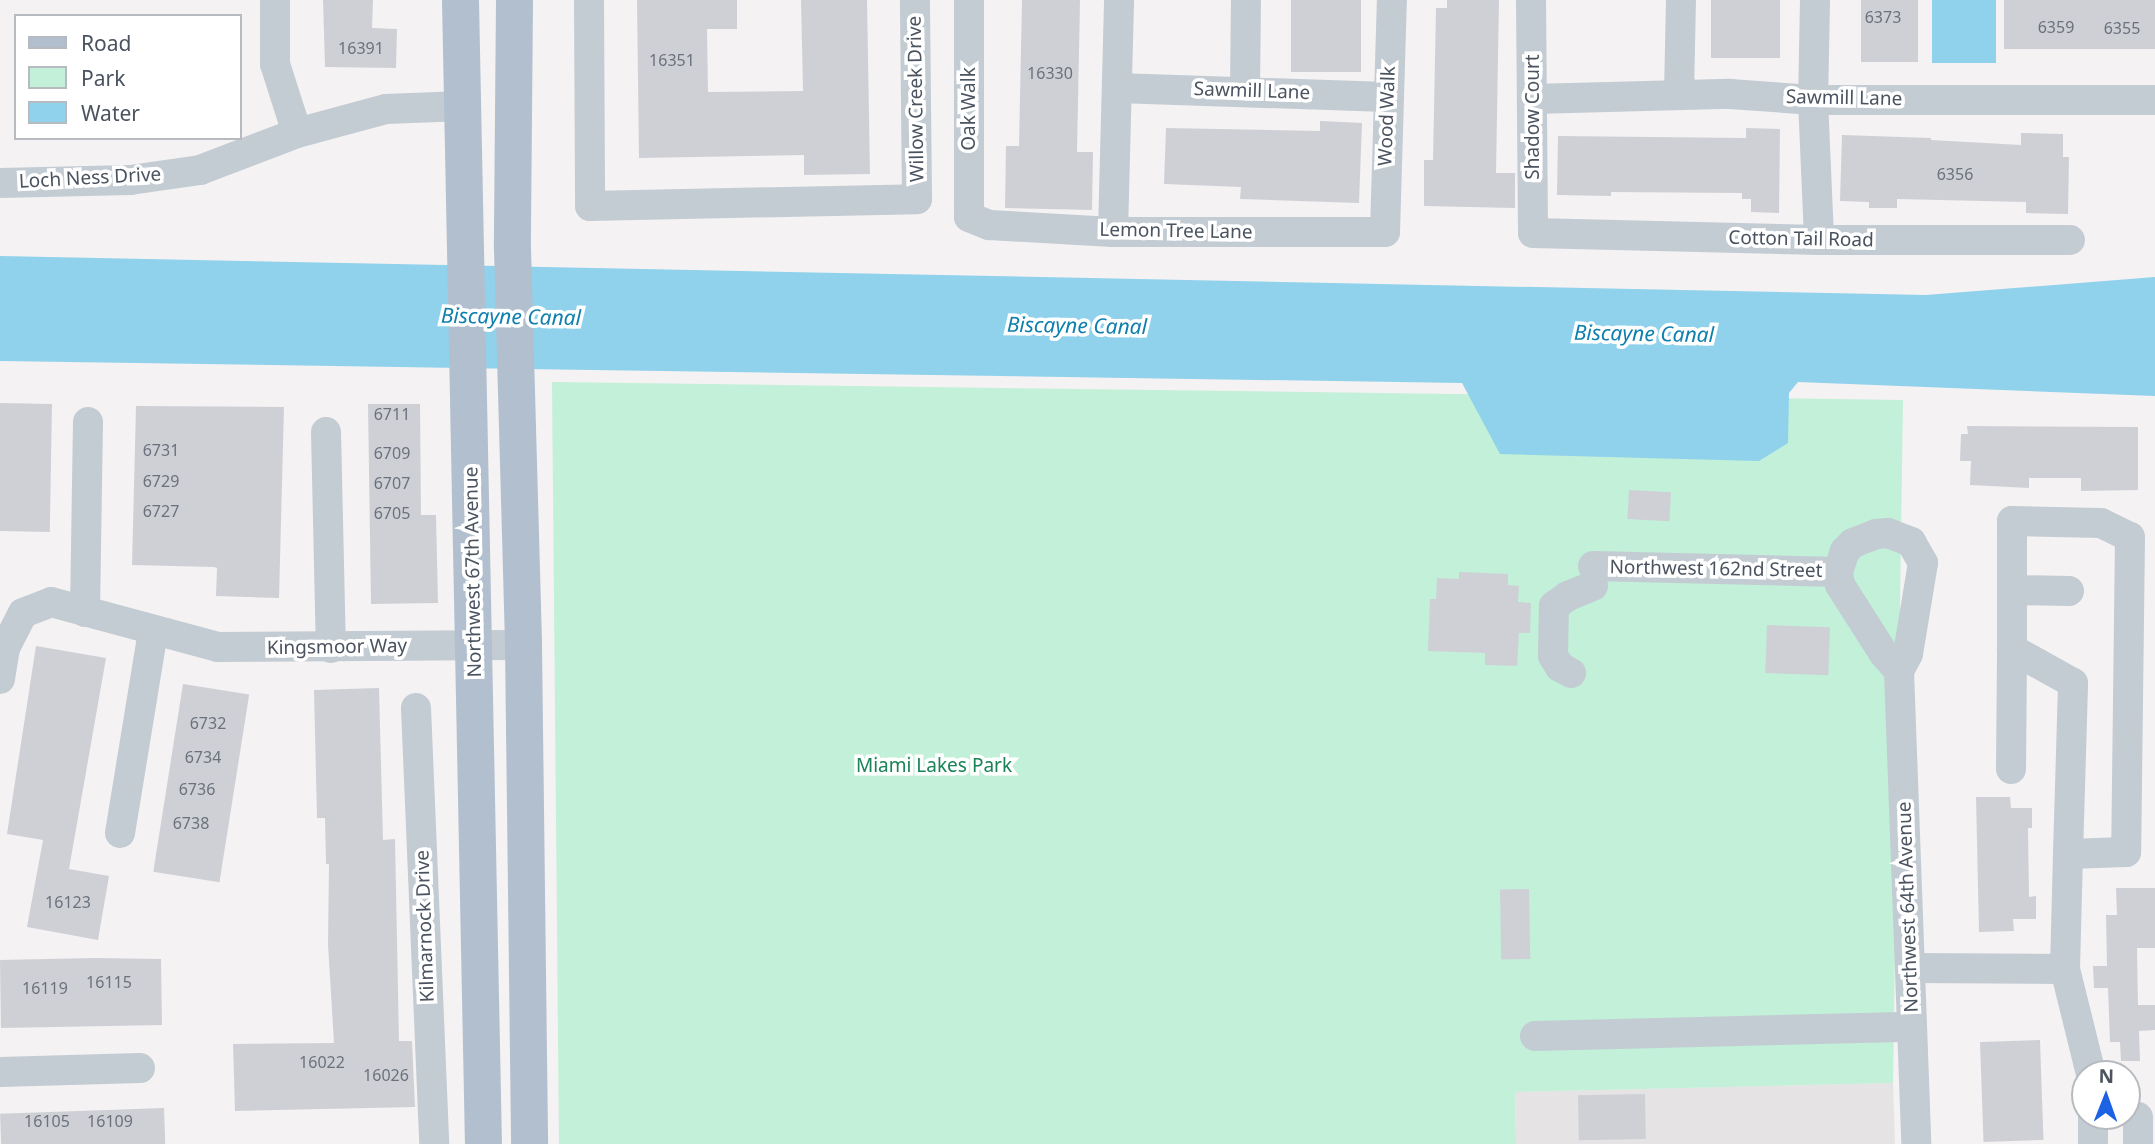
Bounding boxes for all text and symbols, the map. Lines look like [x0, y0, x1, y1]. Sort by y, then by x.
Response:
house number: 6373 [1865, 7, 1901, 27]
legend [14, 14, 242, 140]
street label: Willow Creek Drive [903, 16, 929, 182]
house number: 6359 [2038, 17, 2074, 37]
house number: 6355 [2104, 18, 2140, 38]
text: Road [81, 29, 131, 57]
house number: 16391 [338, 38, 384, 58]
house number: 16351 [649, 50, 695, 70]
street label: Shadow Court [1522, 54, 1544, 180]
house number: 16330 [1027, 63, 1073, 83]
text: Park [81, 64, 125, 92]
street label: Wood Walk [1374, 66, 1400, 166]
street label: Oak Walk [958, 67, 980, 151]
street label: Sawmill Lane [1193, 78, 1311, 104]
street label: Sawmill Lane [1786, 86, 1902, 110]
text: Water [81, 99, 140, 127]
street label: Loch Ness Drive [18, 163, 162, 193]
house number: 6356 [1937, 164, 1973, 184]
street label: Lemon Tree Lane [1099, 218, 1253, 244]
street label: Cotton Tail Road [1728, 226, 1874, 252]
water label: Biscayne Canal [441, 302, 581, 330]
water label: Biscayne Canal [1007, 311, 1147, 339]
water label: Biscayne Canal [1574, 319, 1714, 347]
house number: 6711 [374, 404, 410, 424]
house number: 6731 [143, 440, 179, 460]
house number: 6709 [374, 443, 410, 463]
street label: Northwest 67th Avenue [460, 466, 486, 678]
house number: 6729 [143, 471, 179, 491]
house number: 6707 [374, 473, 410, 493]
house number: 6727 [143, 501, 179, 521]
house number: 6705 [374, 503, 410, 523]
street label: Northwest 162nd Street [1609, 556, 1823, 582]
street label: Kingsmoor Way [267, 634, 407, 660]
house number: 6732 [190, 713, 226, 733]
house number: 6734 [185, 747, 221, 767]
park label: Miami Lakes Park [856, 755, 1012, 777]
house number: 6736 [179, 779, 215, 799]
street label: Northwest 64th Avenue [1893, 801, 1923, 1013]
house number: 6738 [173, 813, 209, 833]
street label: Kilmarnock Drive [411, 850, 439, 1002]
house number: 16123 [45, 892, 91, 912]
house number: 16115 [86, 972, 132, 992]
house number: 16119 [22, 978, 68, 998]
house number: 16022 [299, 1052, 345, 1072]
north arrow [2071, 1060, 2141, 1130]
text: N [2098, 1063, 2114, 1089]
house number: 16026 [363, 1065, 409, 1085]
house number: 16105 [24, 1111, 70, 1131]
house number: 16109 [87, 1111, 133, 1131]

